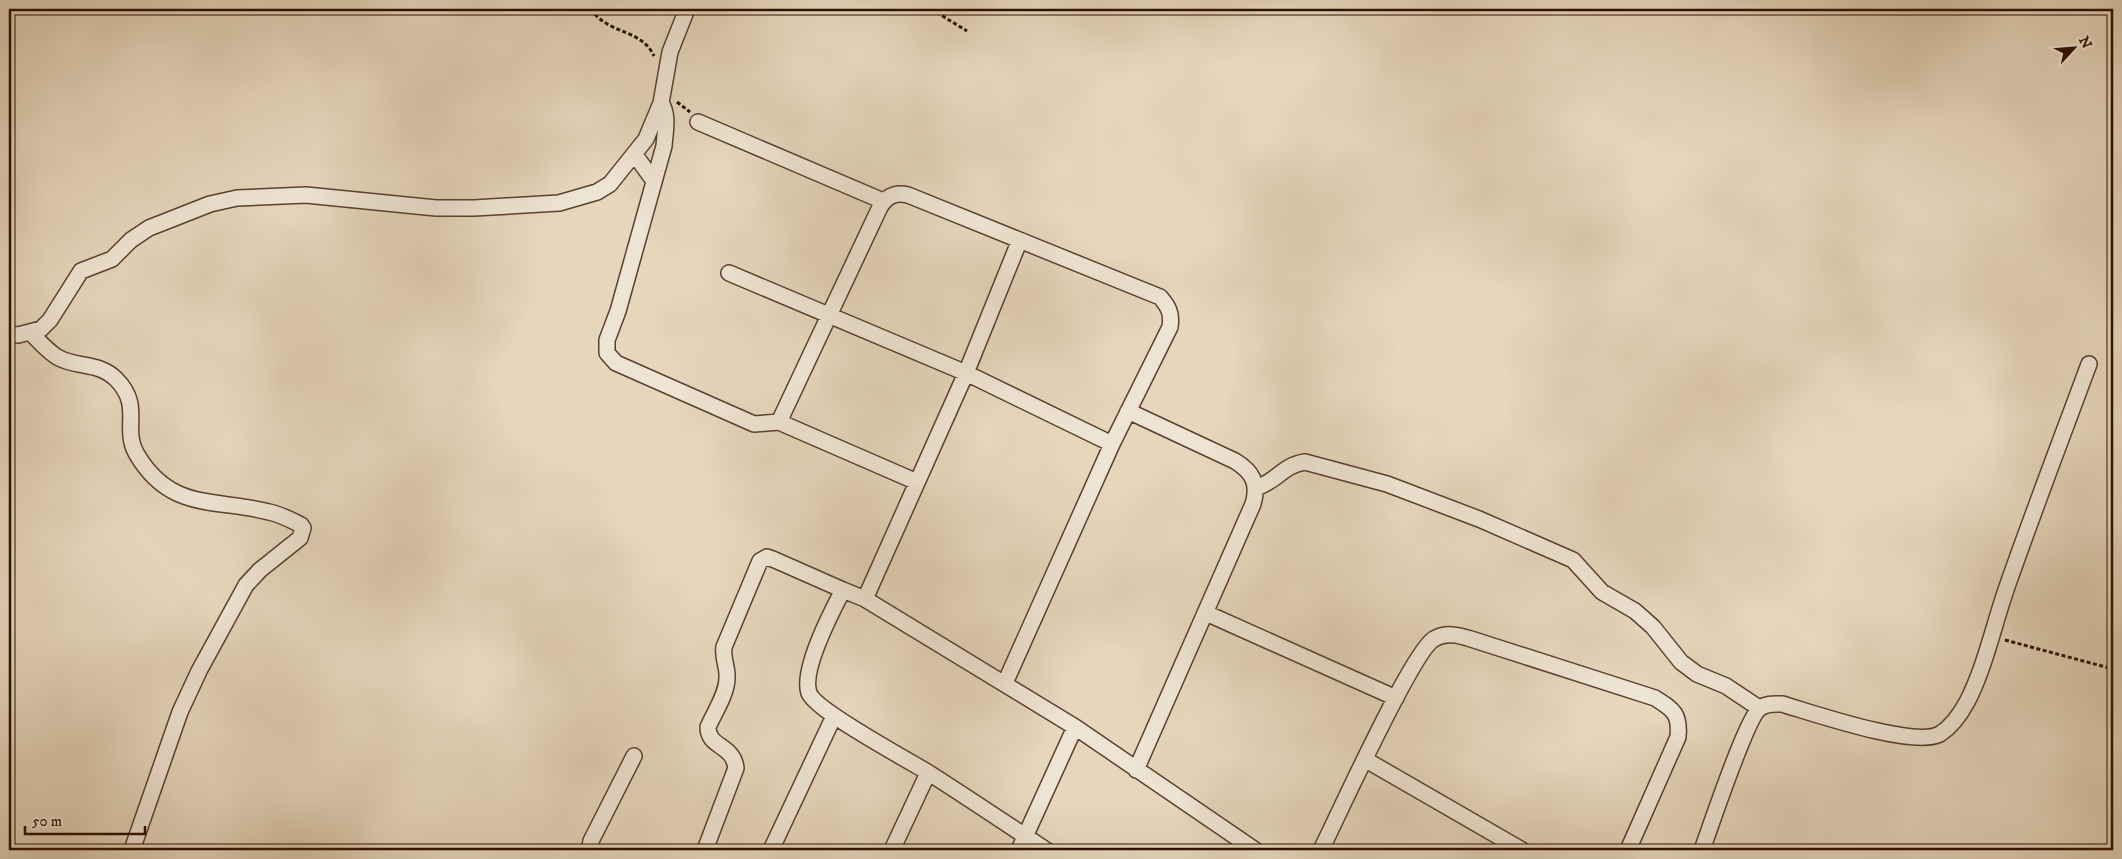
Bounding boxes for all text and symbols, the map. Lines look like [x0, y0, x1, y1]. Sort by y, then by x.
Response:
north arrow [2050, 22, 2100, 72]
text: N [2074, 34, 2096, 52]
scale bar [25, 804, 145, 836]
text: 50 m [32, 812, 62, 831]

